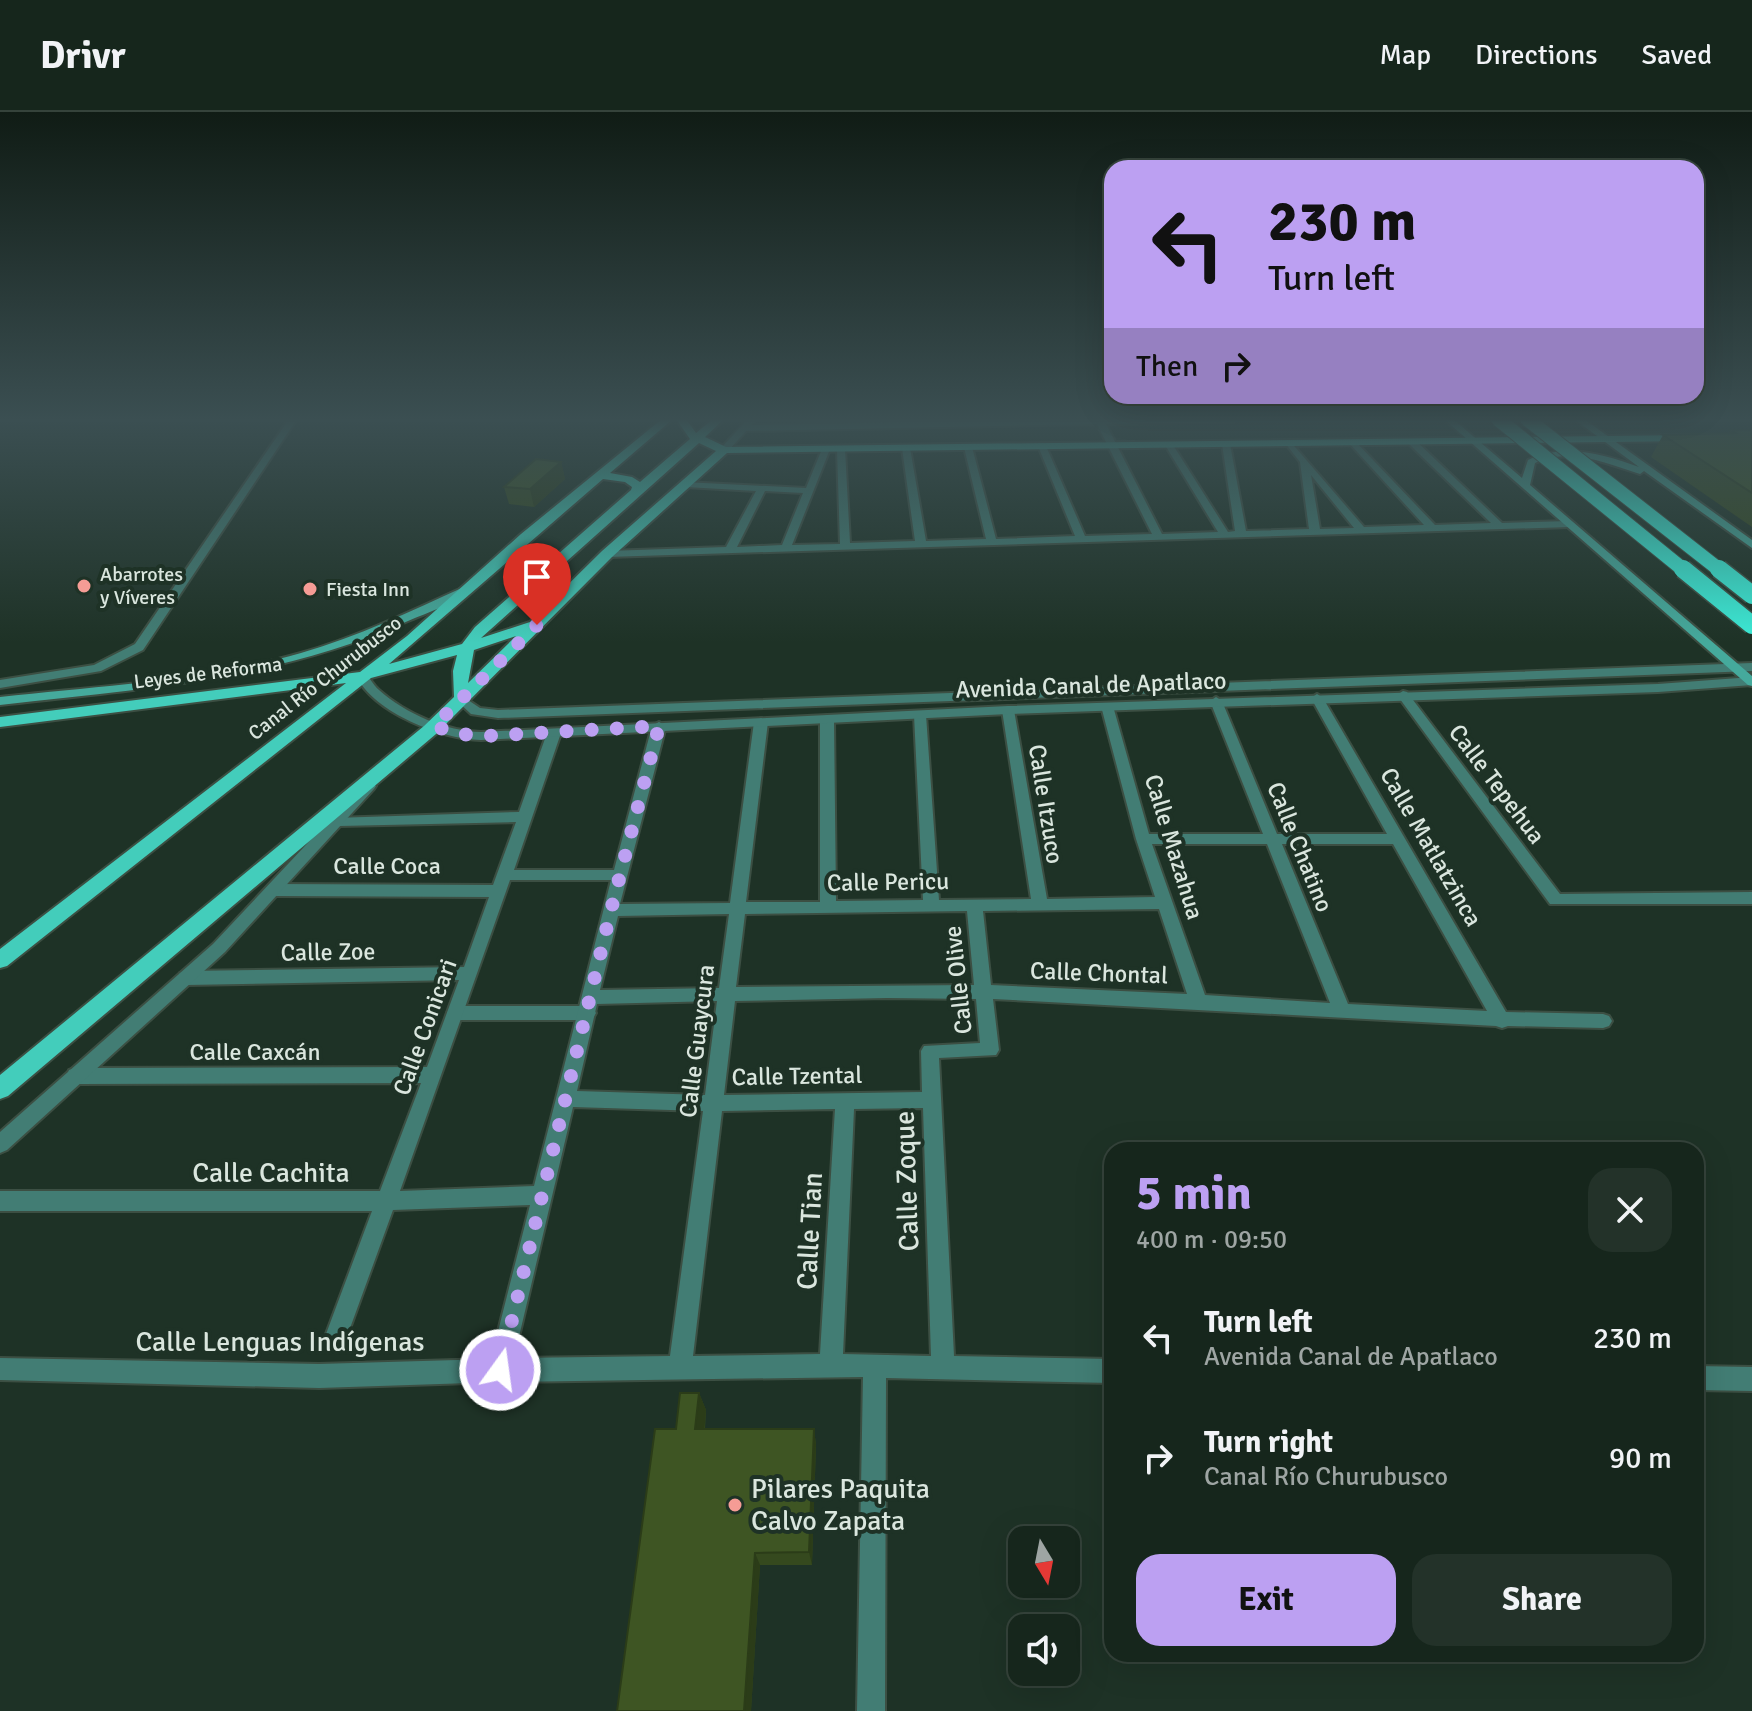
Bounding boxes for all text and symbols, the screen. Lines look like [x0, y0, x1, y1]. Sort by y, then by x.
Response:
text: Drivr [40, 32, 126, 79]
text: Map [1379, 38, 1431, 72]
text: Directions [1475, 38, 1597, 72]
text: Saved [1641, 38, 1712, 72]
text: 230 m [1268, 187, 1416, 256]
icon: left [1136, 192, 1240, 296]
text: Turn left [1268, 256, 1395, 301]
icon: right [1214, 344, 1258, 388]
text: Then [1136, 348, 1198, 385]
pin [503, 543, 571, 625]
icon: arrive [515, 555, 559, 599]
place label: Abarrotes y Víveres [100, 562, 183, 610]
marker: Abarrotes y Víveres [75, 577, 93, 595]
place label: Fiesta Inn [326, 577, 410, 602]
marker: Fiesta Inn [301, 580, 319, 598]
street label: Canal Río Churubusco [243, 610, 407, 746]
street label: Leyes de Reforma [132, 652, 284, 694]
street label: Avenida Canal de Apatlaco [955, 665, 1227, 705]
street label: Calle Tepehua [1442, 718, 1552, 850]
street label: Calle Itzuco [1022, 742, 1070, 866]
street label: Calle Matlatzinca [1373, 762, 1489, 932]
street label: Calle Mazahua [1138, 771, 1210, 923]
street label: Calle Chatino [1260, 778, 1340, 916]
street label: Calle Coca [333, 851, 441, 881]
street label: Calle Pericu [826, 866, 950, 898]
street label: Calle Olive [937, 924, 979, 1036]
street label: Calle Zoe [280, 936, 376, 968]
street label: Calle Conicari [386, 955, 464, 1099]
street label: Calle Chontal [1029, 956, 1169, 990]
street label: Calle Guaycura [673, 963, 721, 1119]
street label: Calle Caxcán [189, 1037, 321, 1067]
street label: Calle Tzental [731, 1060, 863, 1092]
street label: Calle Zoque [888, 1110, 926, 1252]
street label: Calle Cachita [192, 1156, 350, 1190]
text: 5 min [1136, 1164, 1252, 1223]
button: close [1588, 1168, 1672, 1252]
street label: Calle Tian [790, 1171, 830, 1291]
text: 400 m · 09:50 [1136, 1224, 1287, 1256]
text: Turn left [1204, 1304, 1313, 1341]
icon: left [1136, 1316, 1180, 1360]
text: 230 m [1593, 1320, 1672, 1357]
street label: Calle Lenguas Indígenas [135, 1325, 425, 1359]
position arrow [458, 1328, 542, 1412]
text: Avenida Canal de Apatlaco [1204, 1341, 1498, 1373]
text: Turn right [1204, 1424, 1333, 1461]
icon: right [1136, 1436, 1180, 1480]
text: 90 m [1609, 1440, 1672, 1477]
text: Canal Río Churubusco [1204, 1461, 1448, 1493]
place label: Pilares Paquita Calvo Zapata [751, 1472, 930, 1538]
marker: Pilares Paquita Calvo Zapata [726, 1496, 744, 1514]
north arrow [1008, 1526, 1080, 1598]
map controls [1008, 1526, 1080, 1686]
button: Exit [1136, 1554, 1396, 1646]
button: Share [1412, 1554, 1672, 1646]
button: sound [1008, 1614, 1080, 1686]

